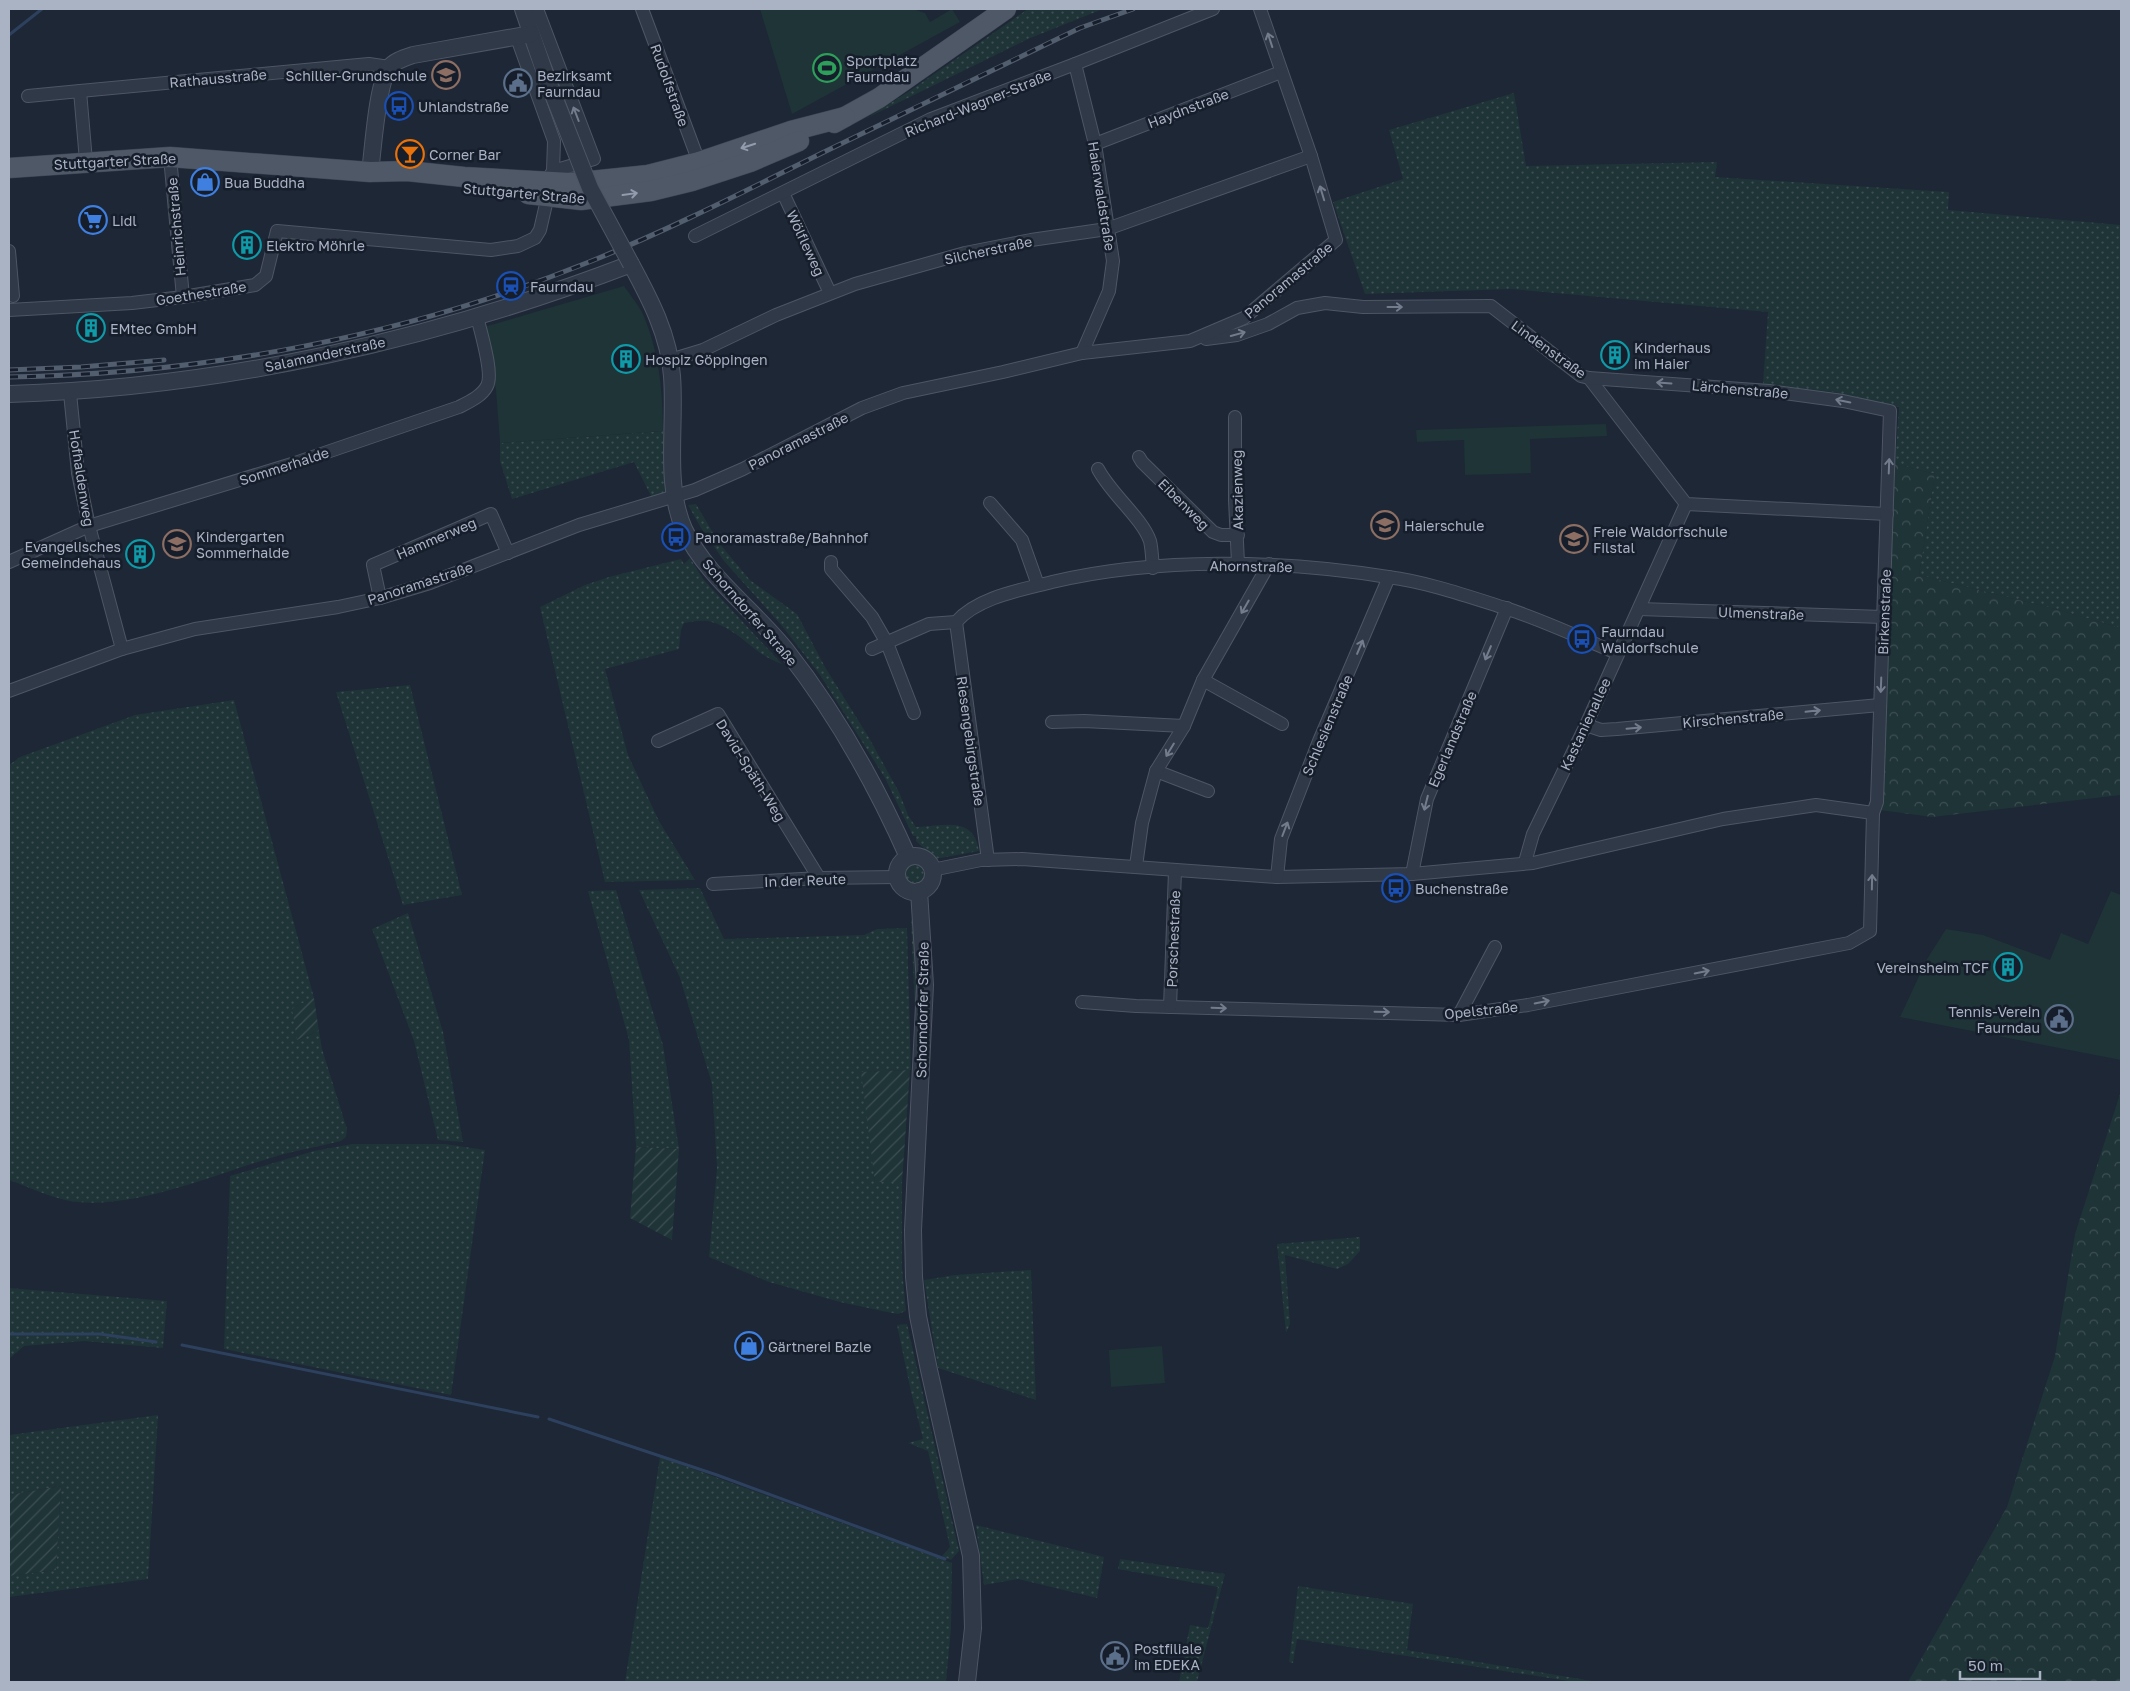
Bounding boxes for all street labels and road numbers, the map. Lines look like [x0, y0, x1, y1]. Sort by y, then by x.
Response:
street label: Rudolfstraße [647, 41, 693, 129]
street label: Rathausstraße [169, 65, 267, 91]
street label: Richard-Wagner-Straße [902, 66, 1054, 140]
street label: Haydnstraße [1145, 85, 1231, 131]
street label: Haierwaldstraße [1085, 140, 1119, 252]
street label: Stuttgarter Straße [53, 149, 177, 173]
street label: Heinrichstraße [163, 177, 189, 277]
street label: Stuttgarter Straße [462, 179, 586, 207]
street label: Wölfleweg [783, 207, 829, 279]
street label: Silcherstraße [943, 232, 1033, 268]
street label: Panoramastraße [1240, 238, 1336, 322]
street label: Goethestraße [155, 277, 247, 309]
street label: Lindenstraße [1508, 316, 1590, 382]
street label: Salamanderstraße [263, 333, 387, 375]
street label: Lärchenstraße [1691, 376, 1789, 402]
street label: Panoramastraße [745, 408, 851, 474]
street label: Hofhaldenweg [66, 428, 98, 528]
street label: Sommerhalde [237, 443, 331, 489]
street label: Akazienweg [1228, 450, 1246, 530]
street label: Eibenweg [1155, 475, 1213, 533]
street label: Hammerweg [393, 514, 479, 562]
street label: Schorndorfer Straße [699, 555, 801, 669]
street label: Ahornstraße [1209, 557, 1293, 575]
street label: Panoramastraße [365, 558, 475, 608]
street label: Birkenstraße [1874, 569, 1894, 655]
street label: Ulmenstraße [1718, 603, 1804, 623]
street label: Schlesienstraße [1298, 672, 1356, 778]
street label: Riesengebirgstraße [953, 675, 989, 807]
street label: Kastanienallee [1556, 675, 1614, 773]
street label: Egerlandstraße [1424, 688, 1480, 790]
street label: Kirschenstraße [1682, 705, 1784, 731]
street label: David-Späth-Weg [713, 716, 789, 824]
street label: In der Reute [764, 870, 846, 890]
street label: Porschestraße [1163, 890, 1183, 988]
street label: Schorndorfer Straße [912, 942, 932, 1078]
street label: Opelstraße [1443, 998, 1519, 1022]

